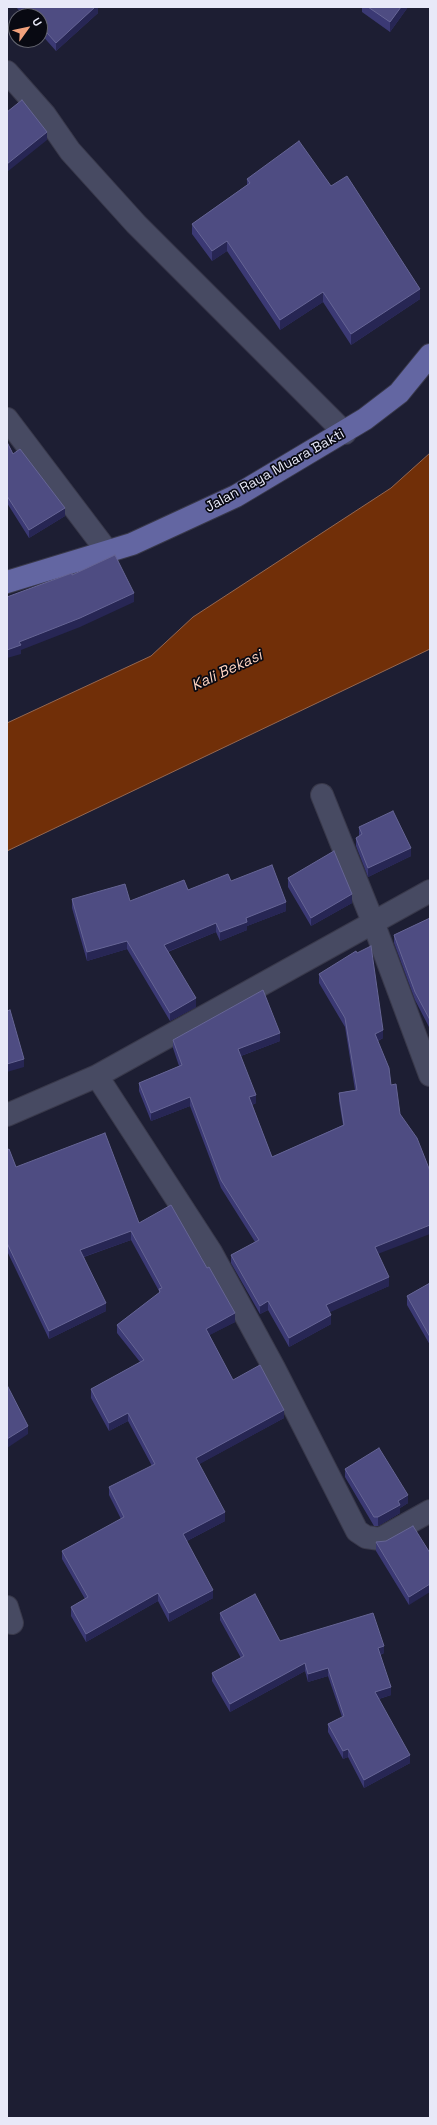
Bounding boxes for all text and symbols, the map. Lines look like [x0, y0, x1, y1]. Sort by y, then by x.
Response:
north arrow [8, 8, 48, 48]
text: U [29, 15, 45, 29]
street label: Jalan Raya Muara Bakti [202, 426, 348, 516]
water label: Kali Bekasi [189, 647, 265, 695]

